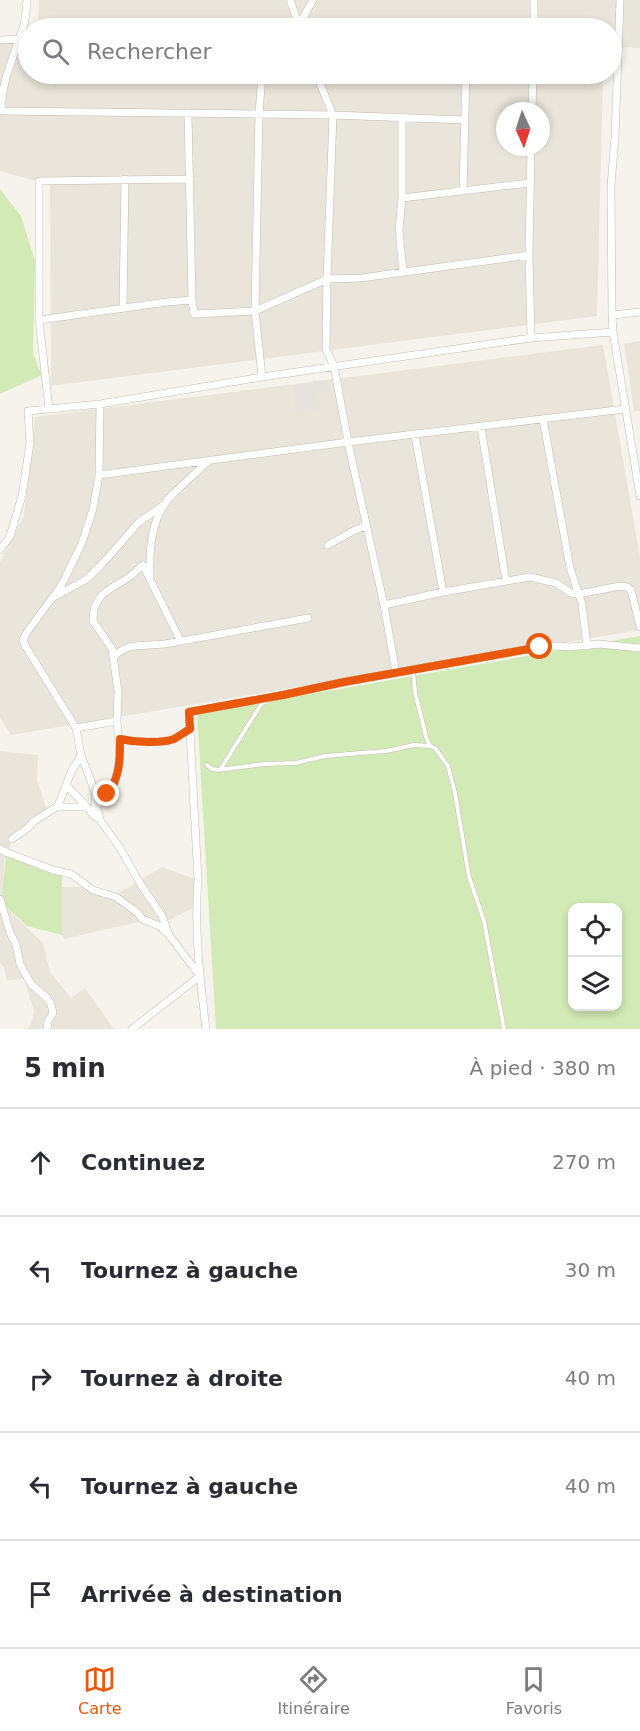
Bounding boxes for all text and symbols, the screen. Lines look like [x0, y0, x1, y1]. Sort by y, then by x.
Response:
search box [18, 18, 622, 84]
icon: search [39, 35, 72, 68]
text: Rechercher [87, 39, 212, 64]
north arrow [496, 102, 550, 156]
route start [526, 633, 552, 659]
route end [93, 780, 119, 806]
map controls [568, 903, 622, 1011]
button: locate [568, 903, 622, 957]
button: layers [568, 957, 622, 1011]
text: 5 min [24, 1053, 106, 1083]
text: À pied · 380 m [470, 1056, 616, 1080]
icon: ahead [24, 1146, 57, 1179]
text: Continuez [81, 1150, 205, 1175]
text: 270 m [552, 1150, 616, 1174]
icon: left [24, 1254, 57, 1287]
text: Tournez à gauche [81, 1258, 298, 1283]
text: 30 m [565, 1258, 616, 1282]
icon: right [24, 1362, 57, 1395]
text: Tournez à droite [81, 1366, 283, 1391]
text: 40 m [565, 1366, 616, 1390]
icon: left [24, 1470, 57, 1503]
text: Tournez à gauche [81, 1474, 298, 1499]
text: 40 m [565, 1474, 616, 1498]
icon: arrive [24, 1578, 57, 1611]
text: Arrivée à destination [81, 1582, 343, 1607]
tab: Carte [78, 1663, 122, 1718]
tab: Itinéraire [278, 1663, 350, 1718]
tab: Favoris [506, 1663, 562, 1718]

